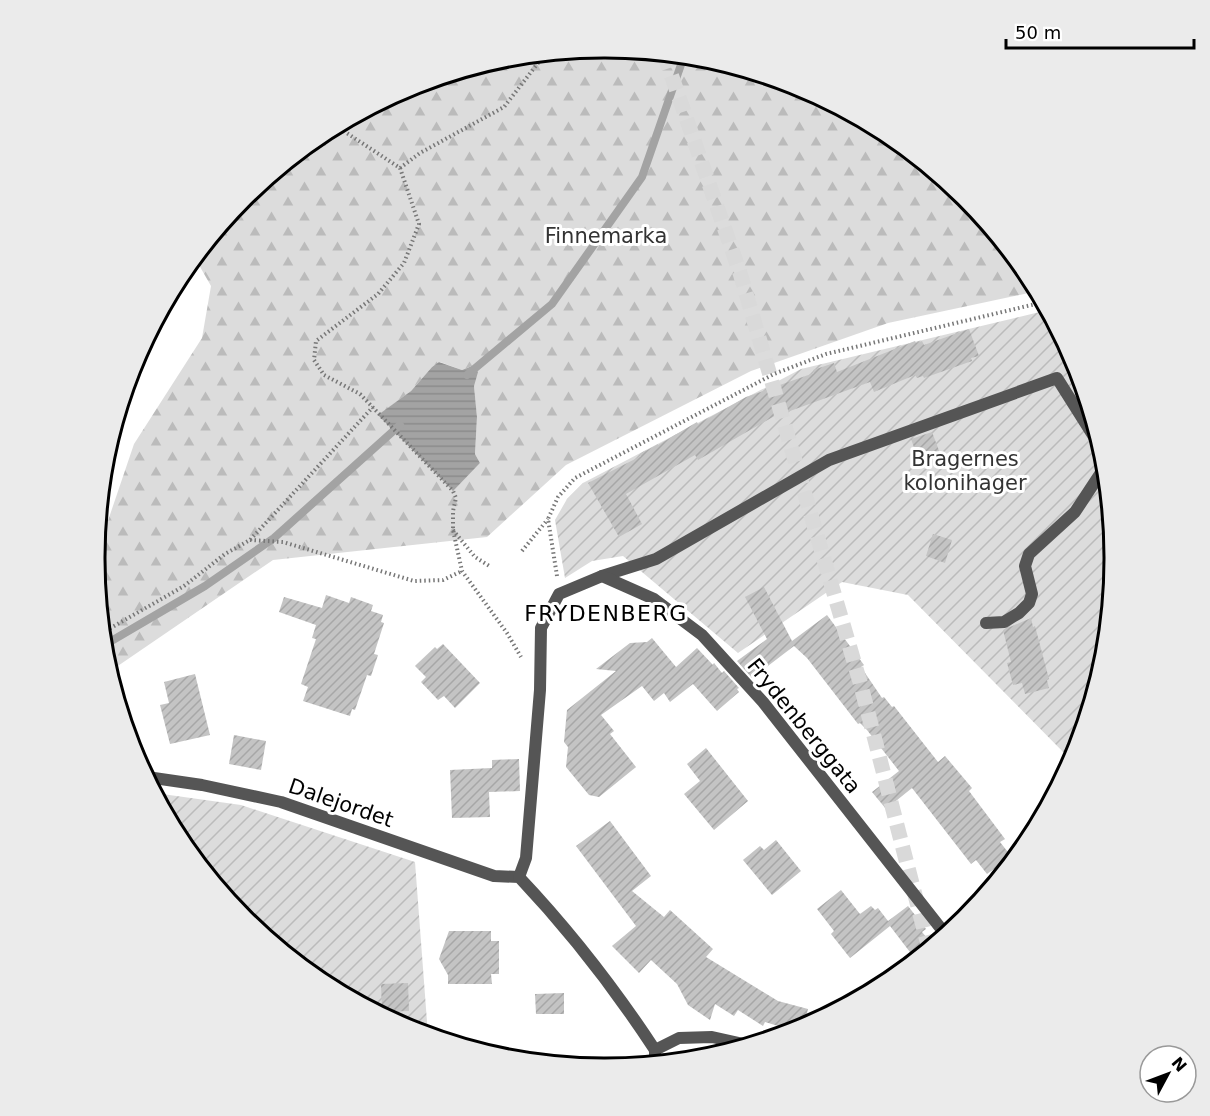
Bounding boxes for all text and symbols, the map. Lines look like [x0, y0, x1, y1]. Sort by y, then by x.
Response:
scale bar [1006, 12, 1194, 50]
text: 50 m [1015, 22, 1061, 43]
park label: Finnemarka [545, 224, 667, 248]
park label: Bragernes kolonihager [903, 447, 1027, 495]
district label: FRYDENBERG [524, 601, 688, 626]
street label: Frydenberggata [742, 654, 866, 798]
street label: Dalejordet [285, 774, 397, 832]
north arrow [1138, 1044, 1198, 1104]
text: N [1167, 1053, 1191, 1076]

